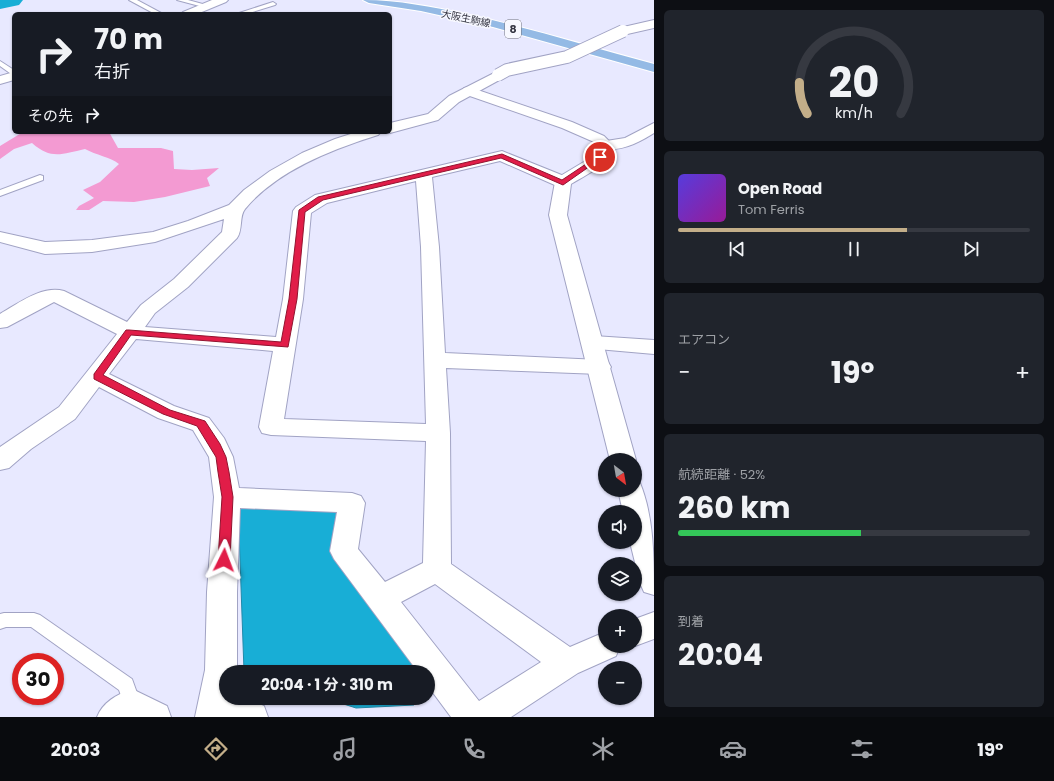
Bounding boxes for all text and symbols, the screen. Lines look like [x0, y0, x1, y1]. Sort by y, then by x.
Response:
street label: 大阪生駒線 [440, 6, 492, 31]
text: 70 m [94, 20, 163, 59]
road number: 8 [505, 20, 521, 38]
icon: right [28, 28, 80, 80]
text: 20 [829, 53, 879, 112]
text: 右折 [94, 59, 130, 84]
text: km/h [835, 102, 873, 122]
icon: right [81, 104, 103, 126]
text: その先 [28, 105, 73, 126]
pin [583, 140, 617, 174]
icon: arrive [589, 146, 611, 168]
text: Open Road [738, 178, 822, 199]
text: Tom Ferris [738, 200, 805, 219]
icon: previous [726, 238, 748, 260]
icon: pause [843, 238, 865, 260]
icon: next [960, 238, 982, 260]
text: エアコン [678, 330, 730, 349]
text: 19° [831, 351, 874, 394]
text: − [678, 357, 690, 388]
text: + [1015, 357, 1030, 388]
north arrow [598, 453, 642, 497]
map controls [598, 453, 642, 705]
text: 航続距離 · 52% [678, 465, 765, 484]
text: 260 km [678, 486, 790, 529]
button: sound [598, 505, 642, 549]
position arrow [203, 539, 245, 581]
button: layers [598, 557, 642, 601]
button: + [598, 609, 642, 653]
text: 到着 [678, 612, 704, 631]
text: 20:04 [678, 633, 763, 676]
speed limit sign: 30 [12, 653, 64, 705]
button: − [598, 661, 642, 705]
text: 20:04 · 1 分 · 310 m [261, 674, 393, 695]
icon: directions [202, 735, 230, 763]
icon: music [331, 735, 359, 763]
icon: phone [460, 735, 488, 763]
icon: climate [589, 735, 617, 763]
icon: car [719, 735, 747, 763]
icon: filters [848, 735, 876, 763]
text: 20:03 [51, 737, 100, 762]
text: 19° [977, 737, 1003, 762]

